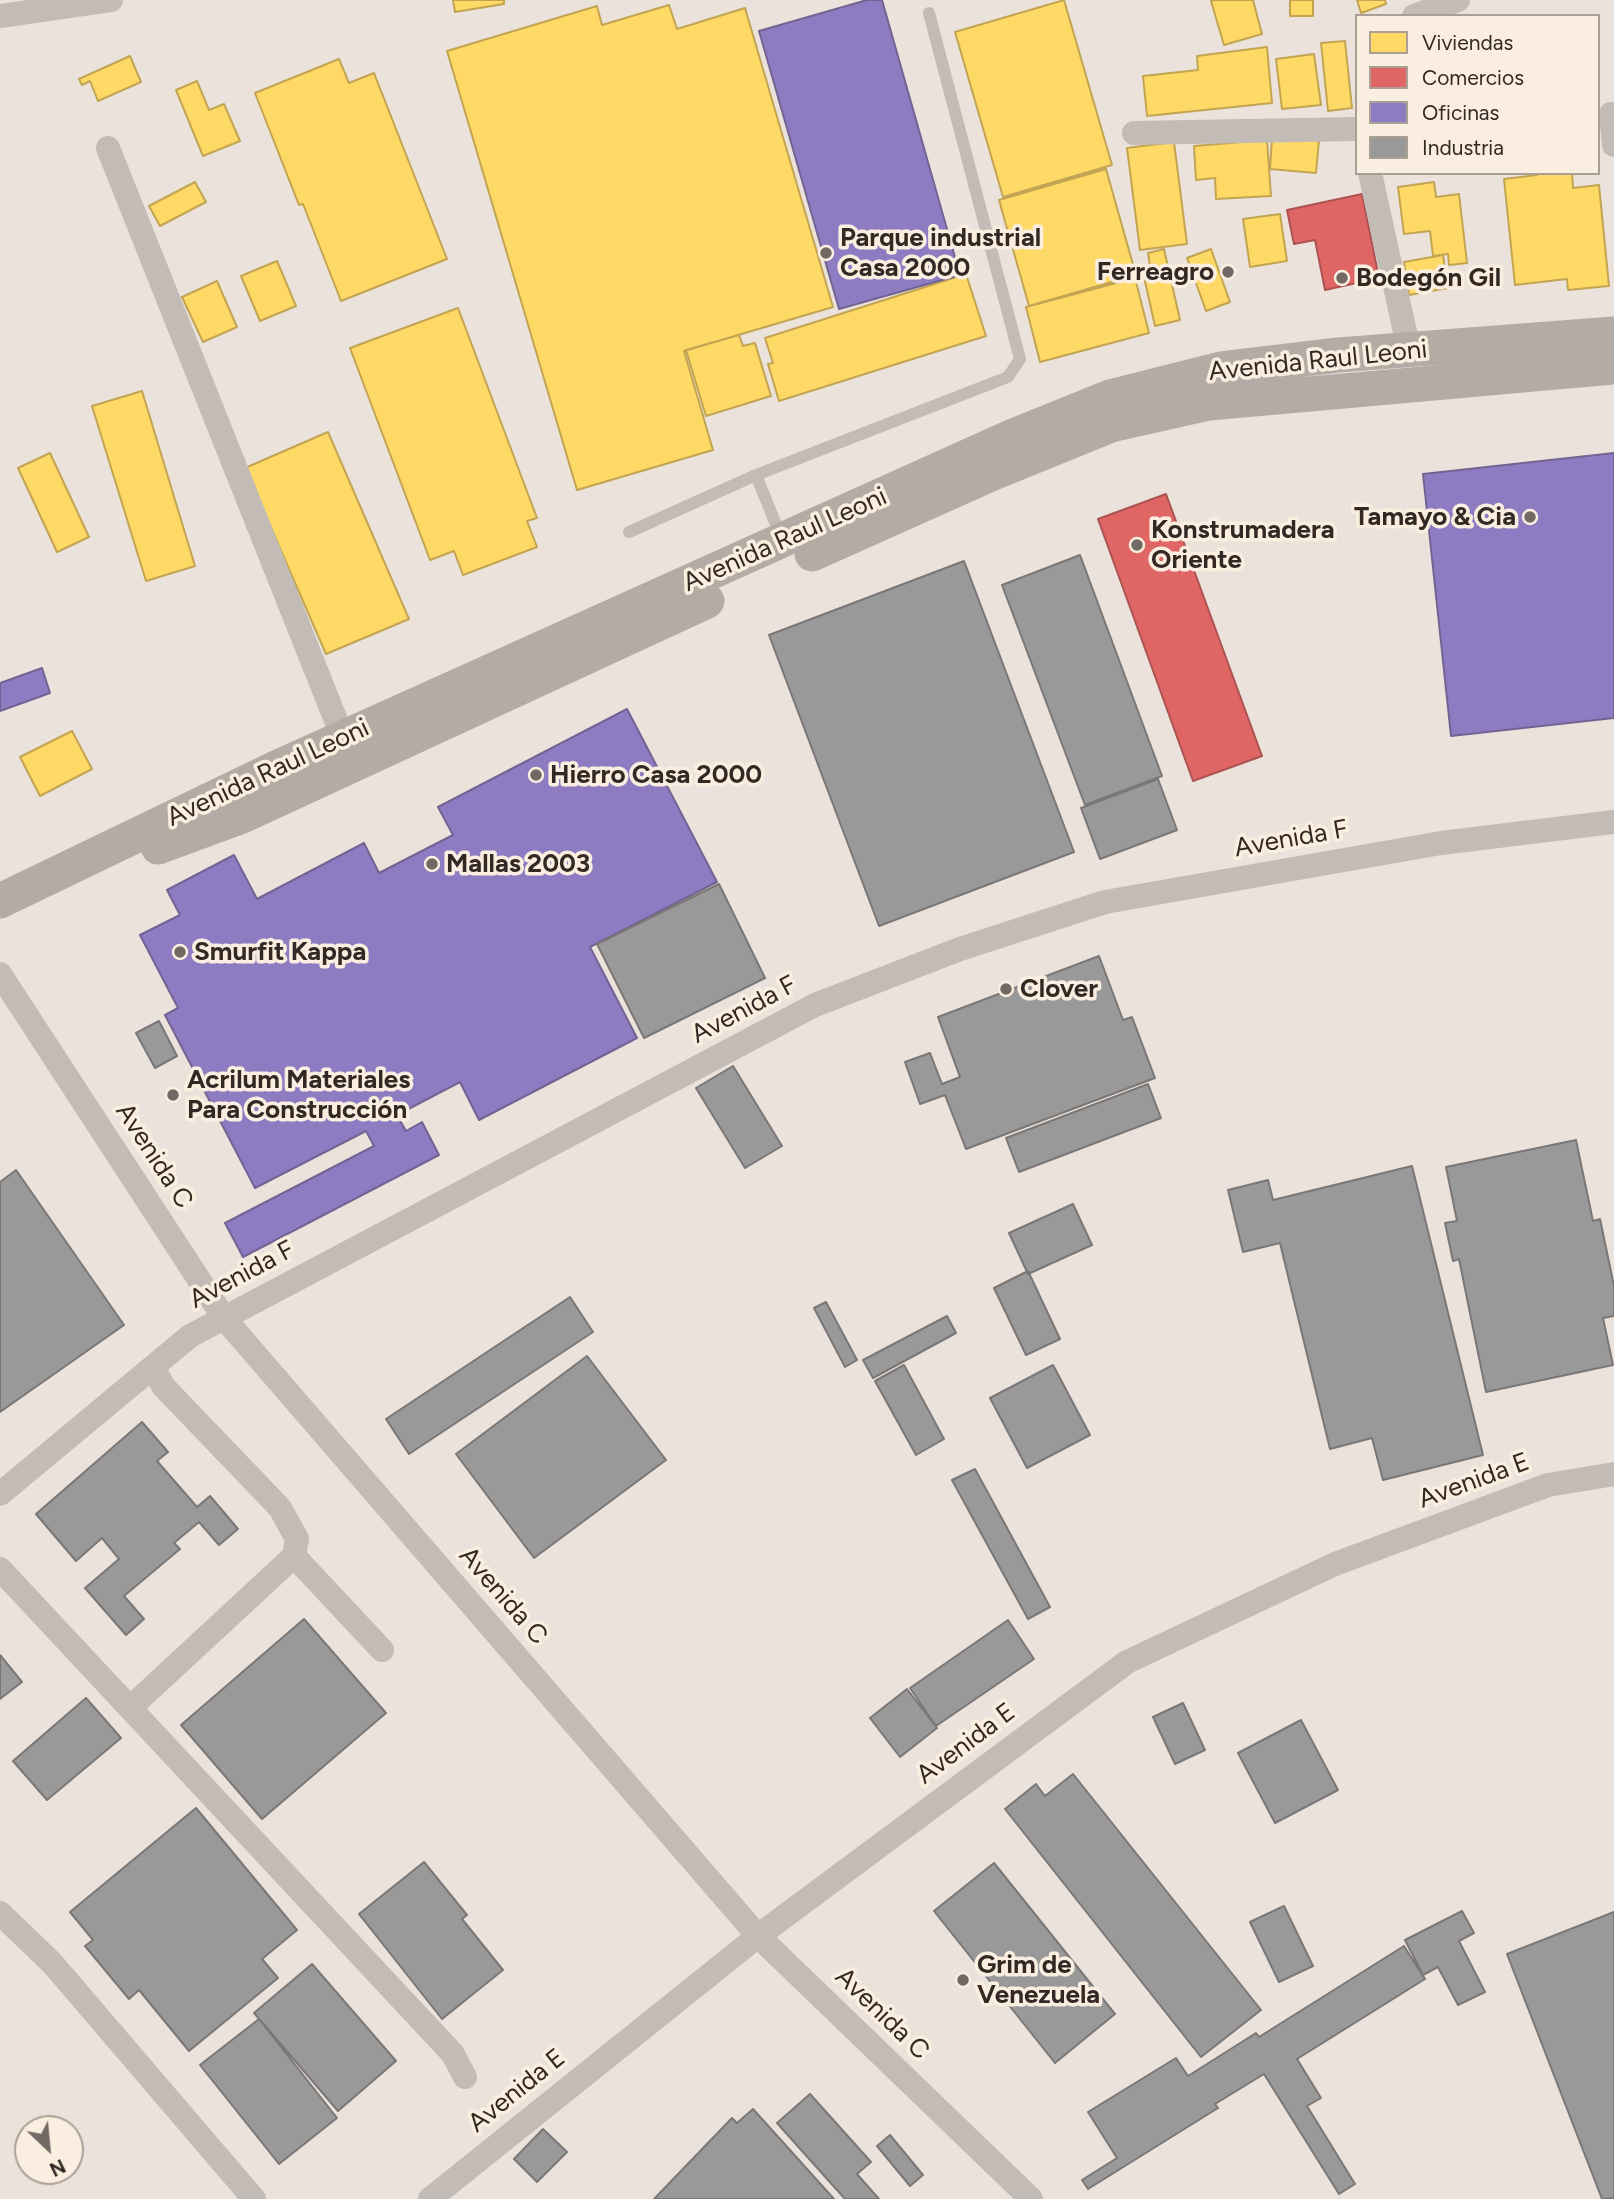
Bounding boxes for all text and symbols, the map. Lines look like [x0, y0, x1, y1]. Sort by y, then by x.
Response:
legend [1355, 14, 1600, 175]
text: Viviendas [1422, 30, 1513, 55]
text: Comercios [1422, 65, 1524, 90]
text: Oficinas [1422, 100, 1499, 125]
text: Industria [1422, 135, 1504, 160]
place label: Parque industrial Casa 2000 [840, 222, 1041, 284]
marker: Parque industrial Casa 2000 [818, 245, 834, 261]
place label: Ferreagro [1097, 256, 1214, 288]
place label: Bodegón Gil [1356, 262, 1501, 294]
marker: Ferreagro [1220, 264, 1236, 280]
marker: Bodegón Gil [1334, 270, 1350, 286]
street label: Avenida Raul Leoni [1207, 334, 1429, 388]
street label: Avenida Raul Leoni [678, 481, 892, 599]
place label: Tamayo & Cia [1354, 501, 1516, 533]
marker: Tamayo & Cia [1522, 509, 1538, 525]
place label: Konstrumadera Oriente [1151, 514, 1335, 576]
marker: Konstrumadera Oriente [1129, 537, 1145, 553]
street label: Avenida Raul Leoni [162, 712, 374, 834]
place label: Hierro Casa 2000 [550, 759, 762, 791]
marker: Hierro Casa 2000 [528, 767, 544, 783]
street label: Avenida F [1232, 814, 1350, 864]
place label: Mallas 2003 [446, 848, 590, 880]
marker: Mallas 2003 [424, 856, 440, 872]
place label: Smurfit Kappa [194, 936, 366, 968]
marker: Smurfit Kappa [172, 944, 188, 960]
street label: Avenida F [686, 969, 802, 1051]
place label: Clover [1020, 973, 1098, 1005]
marker: Clover [998, 981, 1014, 997]
place label: Acrilum Materiales Para Construcción [187, 1064, 410, 1126]
marker: Acrilum Materiales Para Construcción [165, 1087, 181, 1103]
street label: Avenida C [109, 1098, 199, 1214]
street label: Avenida F [184, 1234, 300, 1316]
street label: Avenida E [1414, 1447, 1534, 1515]
street label: Avenida C [452, 1541, 554, 1651]
street label: Avenida E [910, 1697, 1022, 1791]
place label: Grim de Venezuela [977, 1949, 1100, 2010]
street label: Avenida C [828, 1961, 936, 2067]
marker: Grim de Venezuela [955, 1972, 971, 1988]
street label: Avenida E [462, 2043, 572, 2139]
north arrow [14, 2115, 84, 2185]
text: N [46, 2154, 69, 2181]

